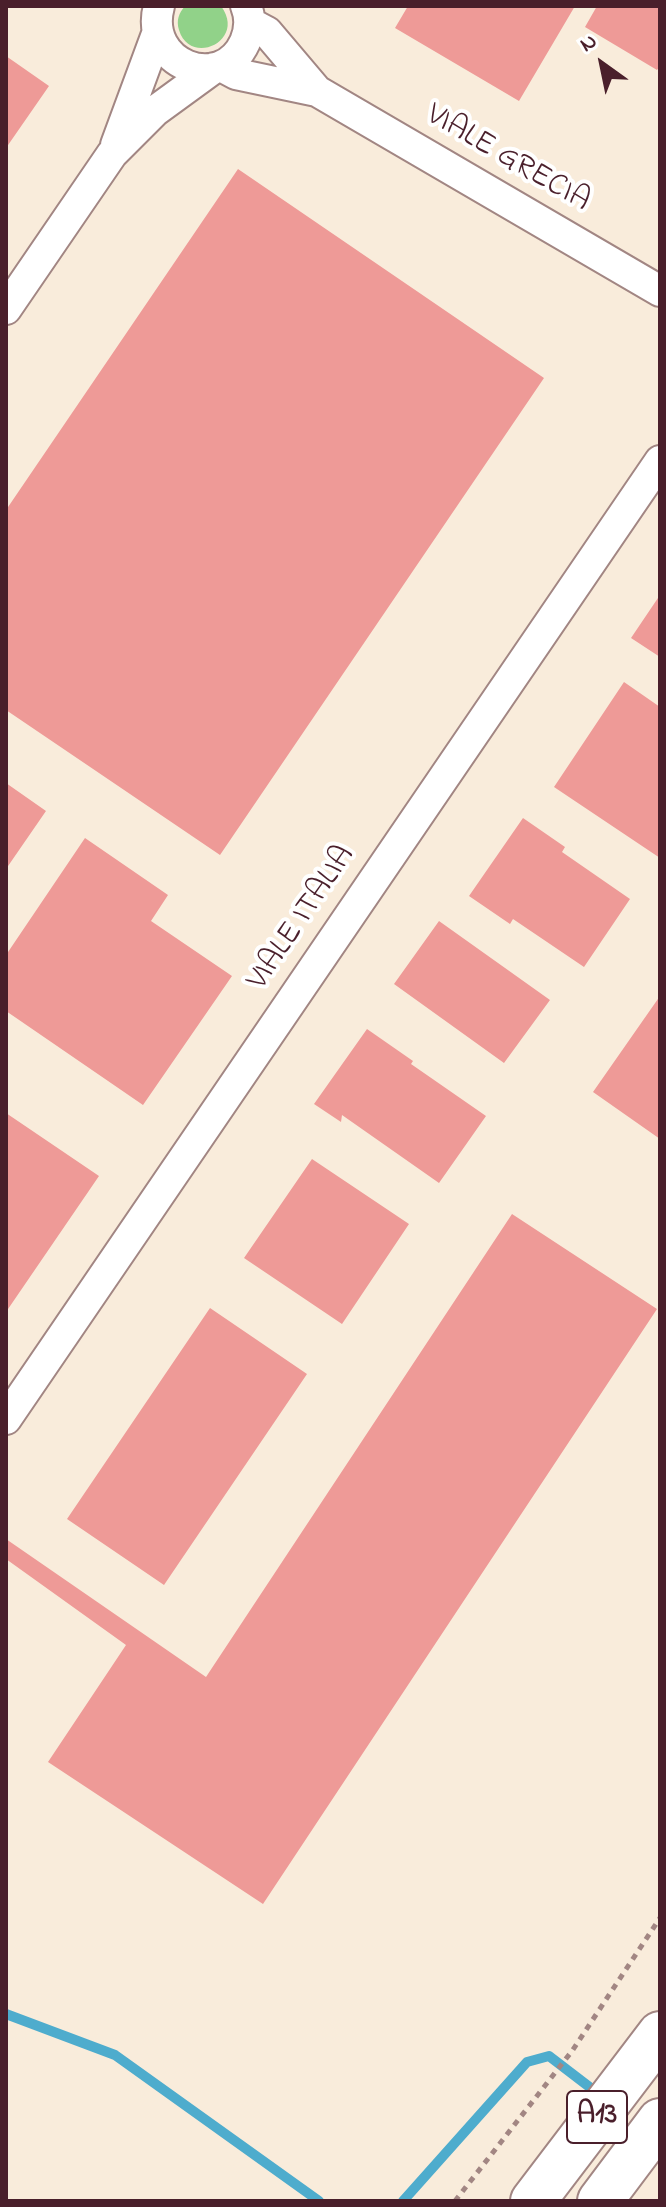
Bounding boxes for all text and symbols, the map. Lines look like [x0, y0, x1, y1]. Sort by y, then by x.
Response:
north arrow [562, 24, 642, 104]
text: N [574, 26, 604, 61]
street label: VIALE GRECIA [418, 98, 596, 222]
street label: VIALE ITALIA [241, 839, 365, 999]
road number: A13 [567, 2091, 627, 2143]

